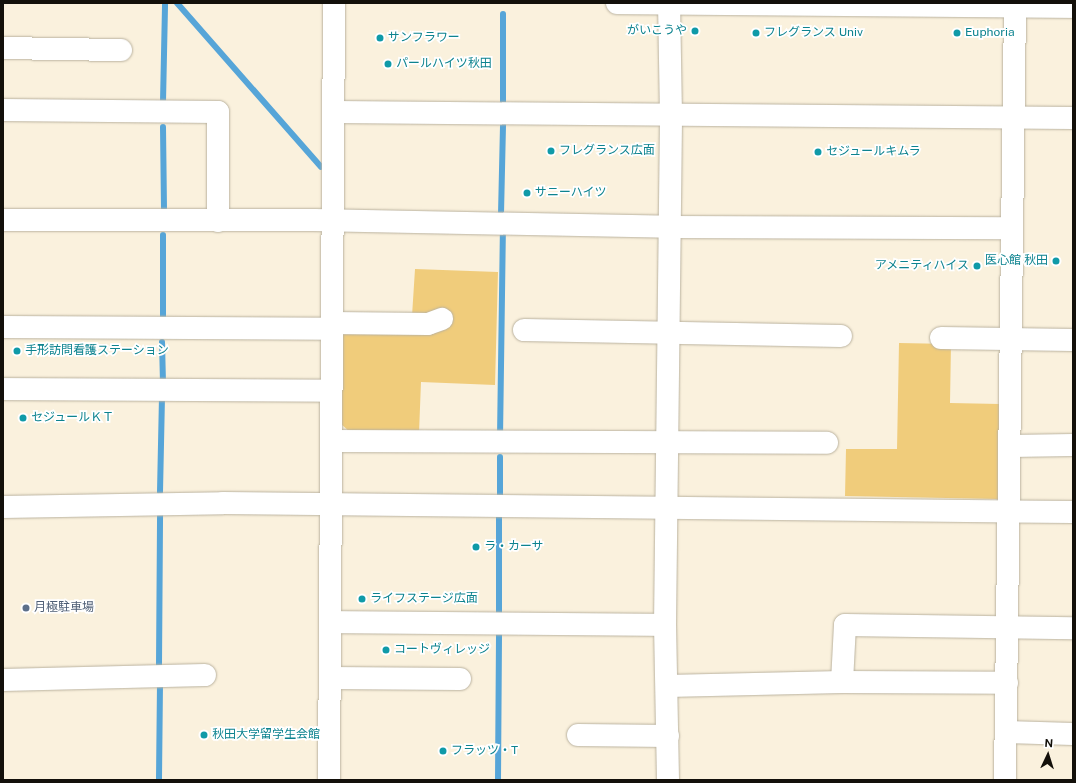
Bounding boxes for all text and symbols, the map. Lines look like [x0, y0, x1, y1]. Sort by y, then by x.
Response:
place label: がいこうや [627, 24, 687, 38]
marker: がいこうや [690, 26, 700, 36]
place label: フレグランス Univ [764, 26, 863, 40]
place label: Euphoria [965, 26, 1015, 40]
marker: フレグランス Univ [751, 28, 761, 38]
marker: Euphoria [952, 28, 962, 38]
place label: サンフラワー [388, 31, 460, 45]
marker: サンフラワー [375, 33, 385, 43]
place label: パールハイツ秋田 [396, 57, 492, 71]
marker: パールハイツ秋田 [383, 59, 393, 69]
place label: フレグランス広面 [559, 144, 655, 158]
place label: セジュールキムラ [826, 145, 922, 159]
marker: フレグランス広面 [546, 146, 556, 156]
marker: セジュールキムラ [813, 147, 823, 157]
place label: サニーハイツ [535, 186, 607, 200]
marker: サニーハイツ [522, 188, 532, 198]
place label: 医心館 秋田 [985, 254, 1048, 268]
marker: 医心館 秋田 [1051, 256, 1061, 266]
place label: アメニティハイス [873, 259, 969, 273]
marker: アメニティハイス [972, 261, 982, 271]
place label: 手形訪問看護ステーション [25, 344, 169, 358]
marker: 手形訪問看護ステーション [12, 346, 22, 356]
place label: セジュールＫＴ [31, 411, 115, 425]
marker: セジュールＫＴ [18, 413, 28, 423]
place label: ラ・カーサ [484, 540, 544, 554]
marker: ラ・カーサ [471, 542, 481, 552]
place label: ライフステージ広面 [370, 592, 478, 606]
marker: ライフステージ広面 [357, 594, 367, 604]
place label: 月極駐車場 [34, 601, 94, 615]
marker: 月極駐車場 [21, 603, 31, 613]
place label: コートヴィレッジ [394, 643, 490, 657]
marker: コートヴィレッジ [381, 645, 391, 655]
place label: 秋田大学留学生会館 [212, 728, 320, 742]
marker: 秋田大学留学生会館 [199, 730, 209, 740]
north arrow [1028, 735, 1068, 775]
text: N [1044, 737, 1054, 749]
place label: フラッツ・T [451, 744, 518, 758]
marker: フラッツ・T [438, 746, 448, 756]

